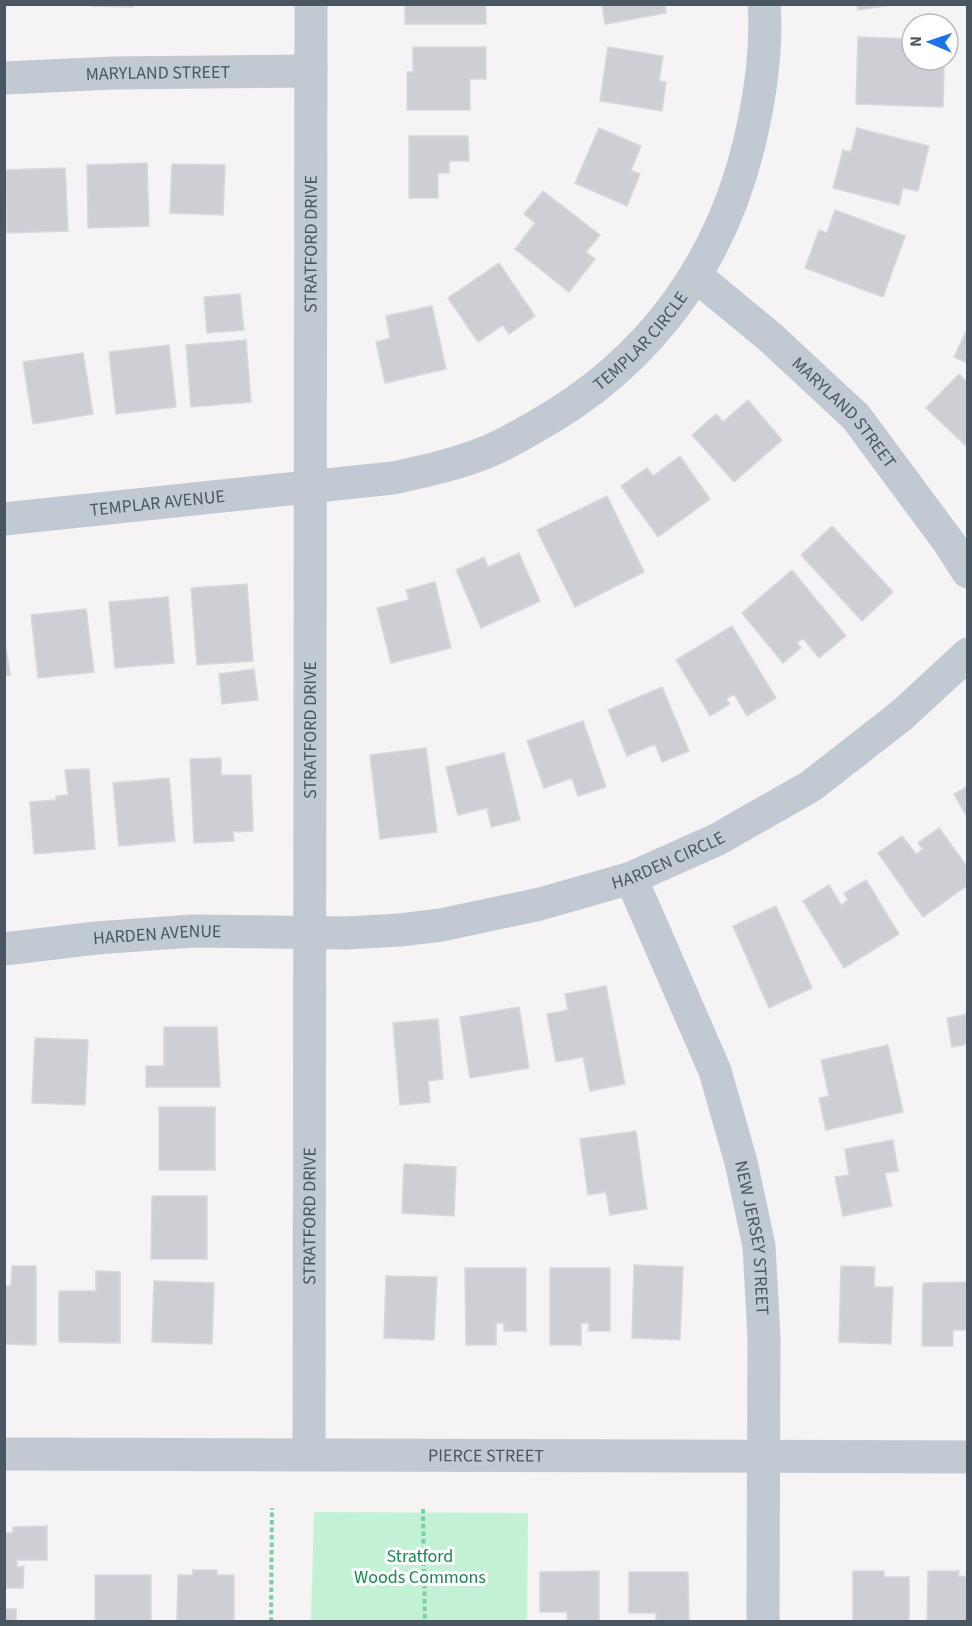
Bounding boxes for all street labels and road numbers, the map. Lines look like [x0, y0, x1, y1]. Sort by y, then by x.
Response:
street label: MARYLAND STREET [85, 60, 231, 87]
street label: STRATFORD DRIVE [299, 175, 324, 313]
street label: TEMPLAR CIRCLE [588, 287, 694, 397]
street label: MARYLAND STREET [786, 351, 902, 474]
street label: TEMPLAR AVENUE [88, 484, 226, 523]
street label: STRATFORD DRIVE [298, 661, 323, 799]
street label: HARDEN CIRCLE [609, 825, 730, 896]
street label: HARDEN AVENUE [92, 919, 222, 951]
street label: STRATFORD DRIVE [297, 1147, 322, 1285]
street label: NEW JERSEY STREET [728, 1158, 775, 1316]
street label: PIERCE STREET [428, 1443, 544, 1469]

